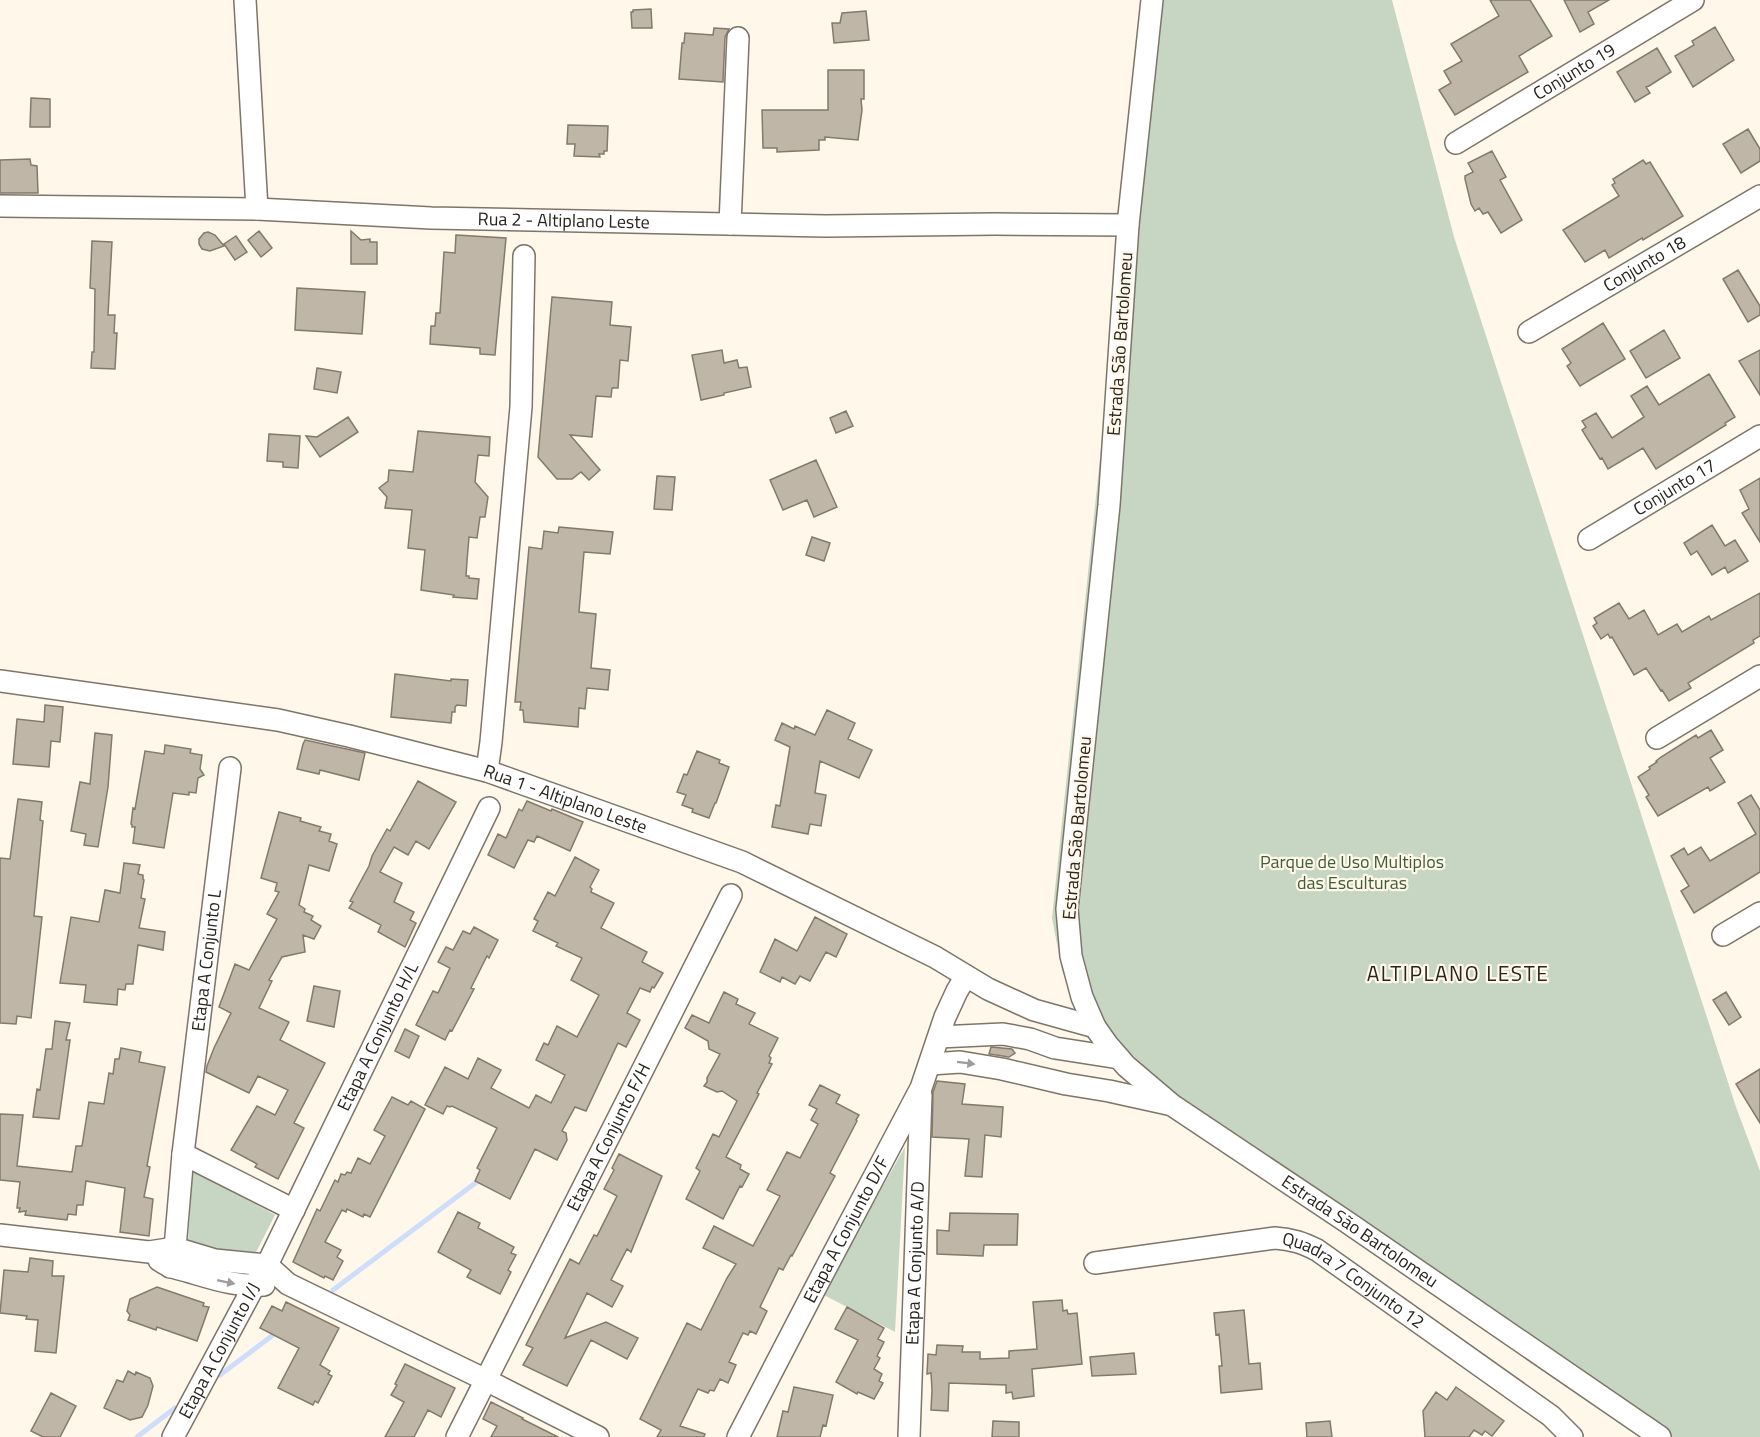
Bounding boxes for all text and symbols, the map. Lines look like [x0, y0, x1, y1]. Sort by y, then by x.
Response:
street label: Conjunto 19 [1528, 36, 1620, 107]
street label: Rua 2 - Altiplano Leste [477, 205, 650, 235]
street label: Conjunto 18 [1598, 229, 1691, 299]
street label: Estrada São Bartolomeu [1100, 251, 1139, 437]
street label: Conjunto 17 [1628, 452, 1721, 522]
street label: Estrada São Bartolomeu [1055, 735, 1098, 921]
street label: Rua 1 - Altiplano Leste [480, 757, 651, 840]
park label: Parque de Uso Multiplos das Esculturas [1260, 848, 1444, 896]
street label: Etapa A Conjunto L [184, 887, 228, 1033]
street label: Etapa A Conjunto H/L [330, 957, 425, 1115]
district label: ALTIPLANO LESTE [1367, 957, 1549, 989]
street label: Etapa A Conjunto F/H [559, 1058, 657, 1216]
one-way arrow [957, 1059, 976, 1068]
street label: Etapa A Conjunto D/F [796, 1151, 896, 1307]
street label: Estrada São Bartolomeu [1276, 1168, 1444, 1294]
street label: Etapa A Conjunto A/D [898, 1181, 931, 1345]
street label: Quadra 7 Conjunto 12 [1280, 1225, 1430, 1335]
street label: Etapa A Conjunto I/J [171, 1278, 266, 1423]
one-way arrow [217, 1278, 236, 1287]

